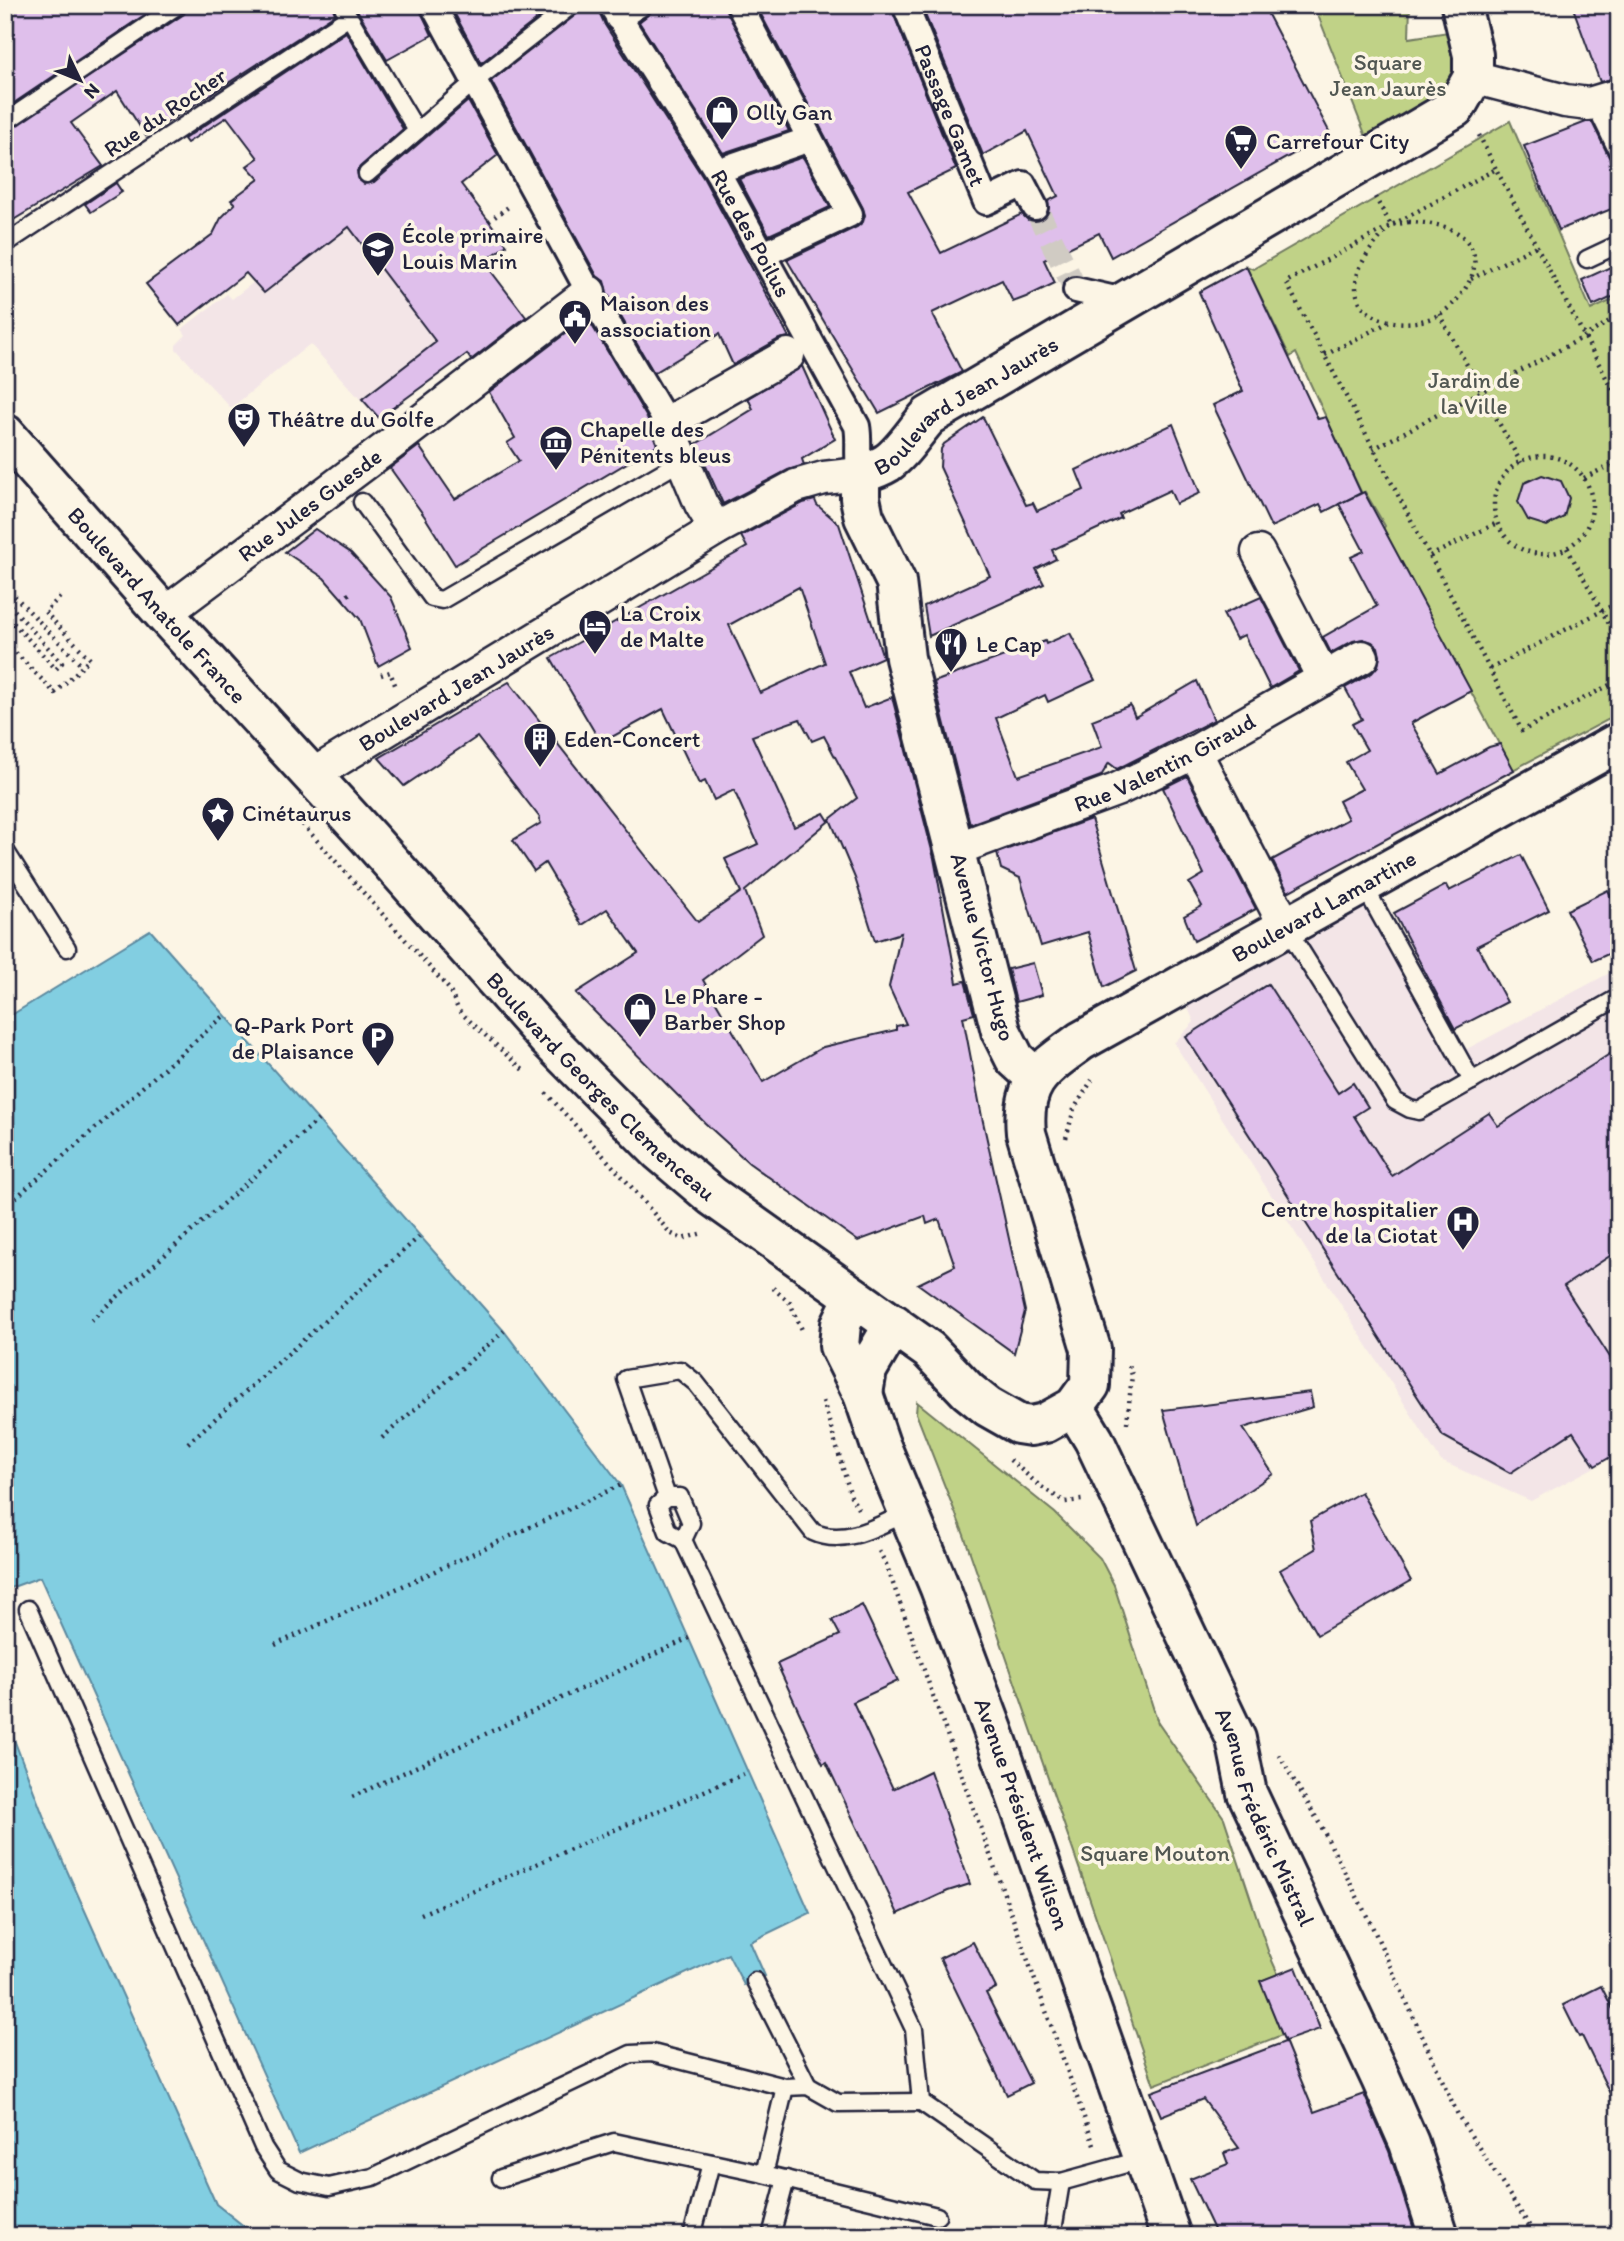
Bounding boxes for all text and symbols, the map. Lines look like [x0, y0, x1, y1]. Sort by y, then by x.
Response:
street label: Passage Gamet [909, 40, 992, 191]
north arrow [46, 46, 116, 116]
park label: Square Jean Jaurès [1330, 48, 1446, 102]
street label: Rue du Rocher [98, 61, 232, 163]
text: N [79, 79, 105, 104]
shop icon: Olly Gan [703, 93, 741, 142]
place label: Olly Gan [746, 98, 833, 126]
supermarket icon: Carrefour City [1222, 122, 1260, 171]
place label: Carrefour City [1266, 127, 1409, 155]
street label: Rue des Poilus [705, 164, 798, 302]
place label: École primaire Louis Marin [402, 221, 544, 275]
school or university icon: École primaire Louis Marin [359, 229, 397, 278]
place label: Maison des association [600, 289, 711, 343]
public building icon: Maison des association [556, 297, 594, 346]
street label: Boulevard Jean Jaurès [869, 329, 1063, 482]
park label: Jardin de la Ville [1428, 366, 1520, 420]
theatre icon: Théâtre du Golfe [225, 400, 263, 449]
place label: Théâtre du Golfe [268, 405, 434, 433]
place label: Chapelle des Pénitents bleus [580, 415, 731, 469]
museum icon: Chapelle des Pénitents bleus [537, 423, 575, 472]
street label: Rue Jules Guesde [232, 442, 387, 568]
street label: Boulevard Anatole France [62, 501, 253, 709]
place label: La Croix de Malte [620, 599, 704, 653]
hotel icon: La Croix de Malte [576, 607, 614, 656]
street label: Boulevard Jean Jaurès [353, 617, 559, 758]
restaurant icon: Le Cap [932, 625, 970, 674]
place label: Le Cap [976, 630, 1042, 658]
street label: Rue Valentin Giraud [1070, 707, 1261, 818]
building icon: Eden-Concert [521, 720, 559, 769]
place label: Eden-Concert [564, 725, 701, 753]
place icon: Cinétaurus [199, 794, 237, 843]
place label: Cinétaurus [242, 799, 351, 827]
street label: Boulevard Lamartine [1227, 844, 1421, 969]
street label: Avenue Victor Hugo [944, 850, 1022, 1044]
street label: Boulevard Georges Clemenceau [481, 966, 722, 1207]
place label: Le Phare - Barber Shop [664, 982, 786, 1036]
shop icon: Le Phare - Barber Shop [621, 990, 659, 1039]
place label: Q-Park Port de Plaisance [232, 1011, 354, 1065]
parking icon: Q-Park Port de Plaisance [359, 1019, 397, 1068]
place label: Centre hospitalier de la Ciotat [1261, 1195, 1438, 1249]
hospital icon: Centre hospitalier de la Ciotat [1444, 1203, 1482, 1252]
street label: Avenue Président Wilson [968, 1694, 1076, 1934]
street label: Avenue Frédéric Mistral [1209, 1703, 1321, 1931]
park label: Square Mouton [1080, 1839, 1230, 1867]

